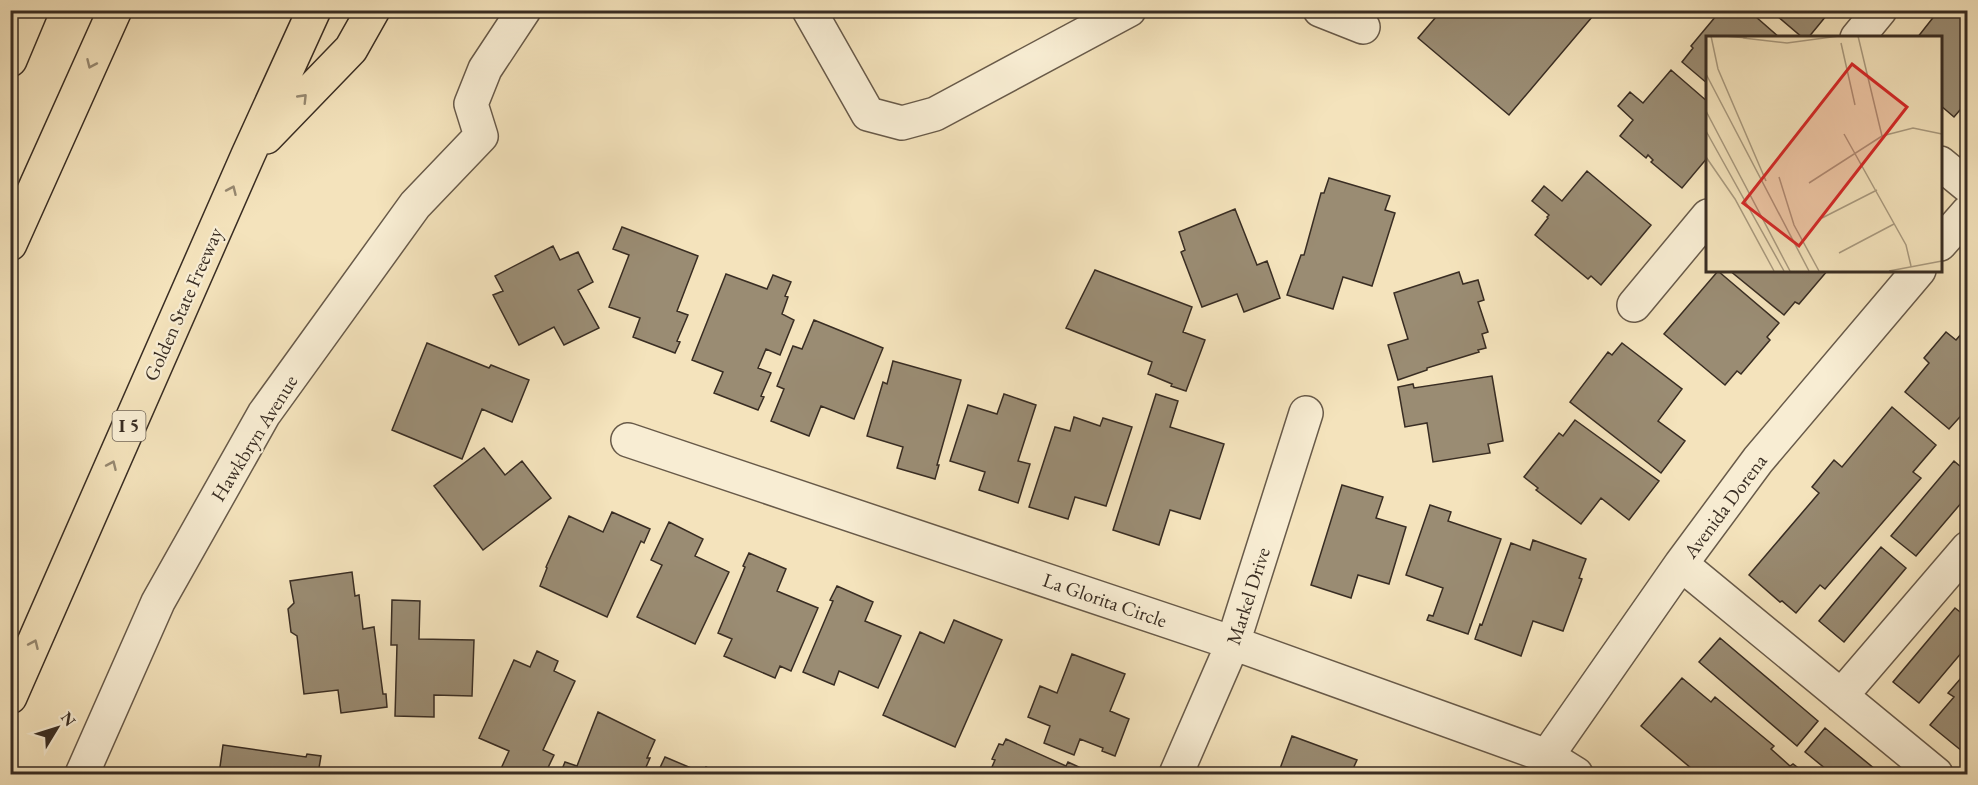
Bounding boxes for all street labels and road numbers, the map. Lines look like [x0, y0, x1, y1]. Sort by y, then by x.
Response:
street label: Golden State Freeway [137, 223, 229, 385]
street label: Hawkbryn Avenue [205, 370, 303, 506]
road number: I 5 [112, 411, 146, 441]
street label: Avenida Dorena [1677, 449, 1773, 564]
street label: Markel Drive [1220, 544, 1276, 648]
street label: La Glorita Circle [1040, 567, 1171, 633]

